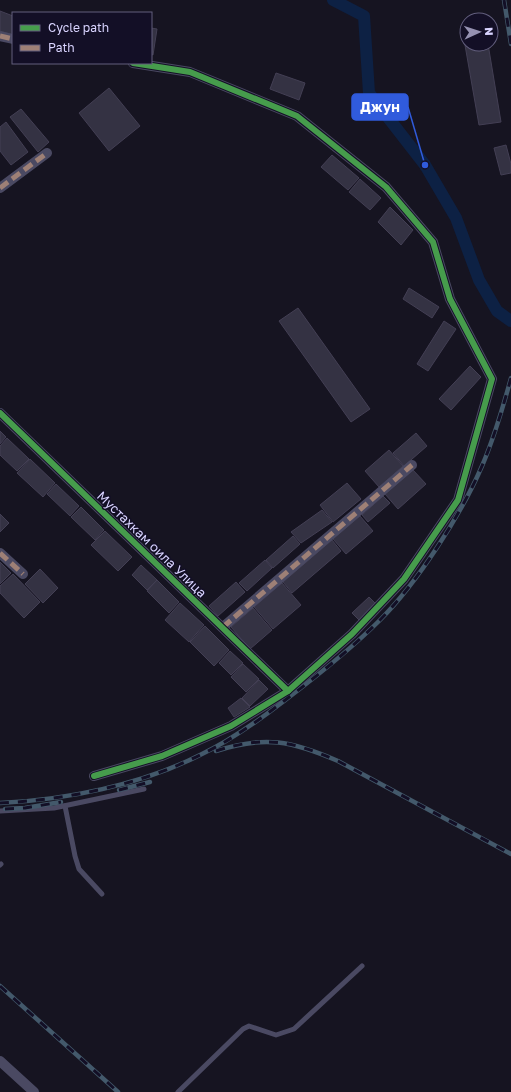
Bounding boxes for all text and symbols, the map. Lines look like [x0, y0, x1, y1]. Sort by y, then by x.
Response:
legend [12, 12, 152, 64]
north arrow [459, 12, 499, 52]
text: Cycle path [48, 20, 109, 35]
text: N [483, 27, 496, 36]
text: Path [48, 40, 75, 55]
callout: Джун [352, 94, 408, 120]
text: Джун [360, 98, 400, 115]
street label: Мустахкам оила Улица [94, 488, 210, 600]

